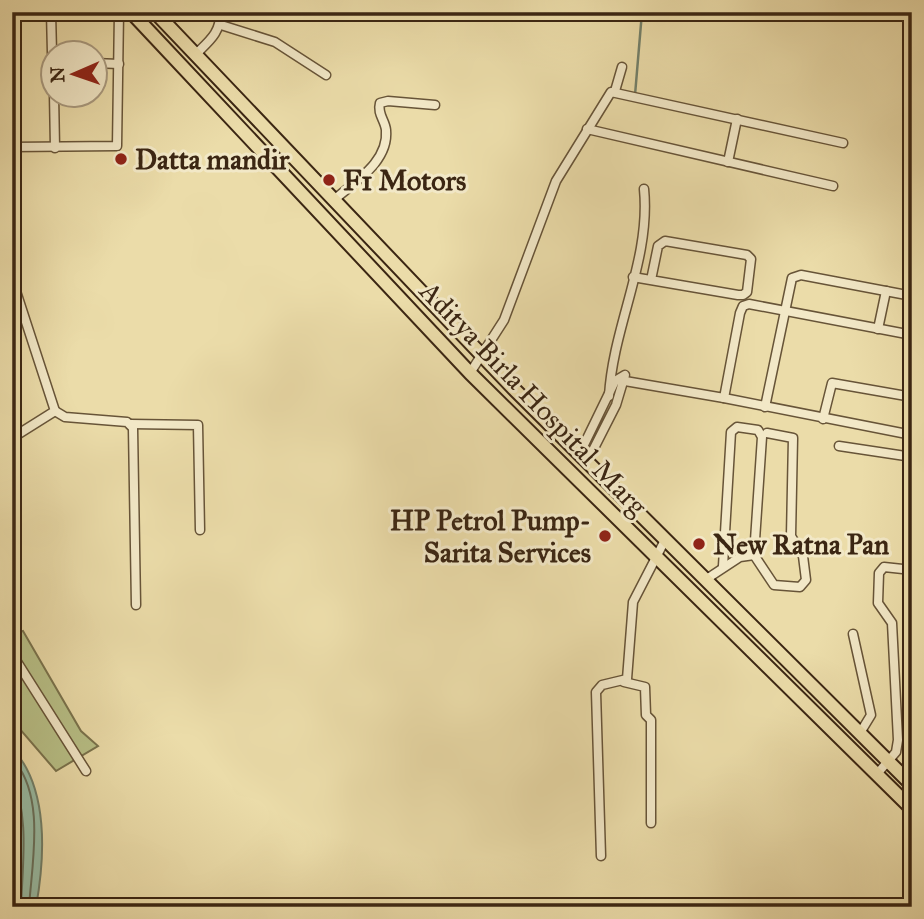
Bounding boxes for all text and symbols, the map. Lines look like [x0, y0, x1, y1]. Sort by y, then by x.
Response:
north arrow [38, 38, 108, 108]
text: N [46, 66, 69, 83]
place label: Datta mandir [135, 142, 290, 177]
marker: Datta mandir [113, 151, 129, 167]
place label: F1 Motors [343, 163, 466, 198]
marker: F1 Motors [321, 172, 337, 188]
street label: Aditya Birla Hospital Marg [412, 273, 655, 524]
place label: HP Petrol Pump- Sarita Services [390, 503, 591, 570]
place label: New Ratna Pan [713, 527, 889, 562]
marker: HP Petrol Pump- Sarita Services [597, 528, 613, 544]
marker: New Ratna Pan [691, 536, 707, 552]

